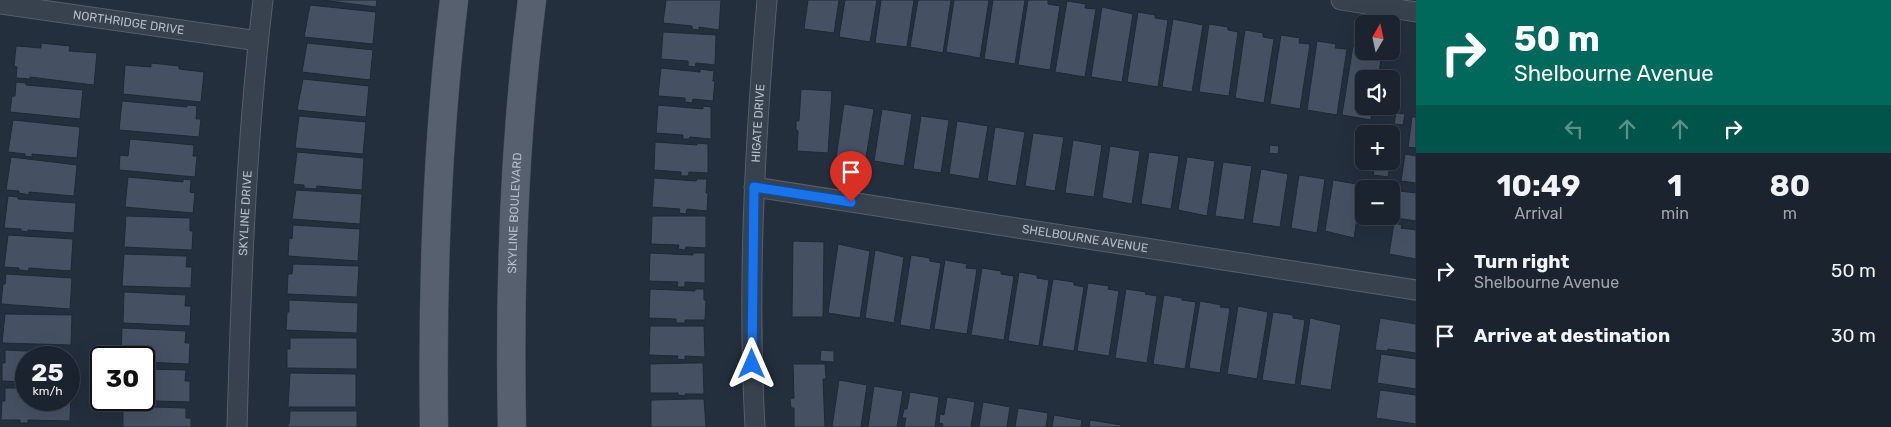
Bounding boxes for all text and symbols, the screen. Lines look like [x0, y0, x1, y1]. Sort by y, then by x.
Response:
street label: NORTHRIDGE DRIVE [72, 8, 185, 37]
north arrow [1355, 15, 1400, 60]
map controls [1355, 15, 1400, 225]
text: 50 m [1514, 18, 1600, 60]
icon: right [1431, 20, 1496, 85]
text: Shelbourne Avenue [1514, 60, 1714, 87]
button: sound [1355, 70, 1400, 115]
street label: HIGATE DRIVE [749, 83, 767, 163]
icon: left [1560, 115, 1588, 143]
icon: ahead [1613, 115, 1641, 143]
icon: ahead [1666, 115, 1694, 143]
icon: right [1719, 115, 1747, 143]
button: + [1355, 125, 1400, 170]
pin [830, 151, 872, 202]
street label: SKYLINE BOULEVARD [505, 152, 524, 274]
icon: arrive [837, 158, 865, 186]
text: 10:49 [1497, 168, 1580, 204]
text: 1 [1668, 168, 1682, 204]
text: 80 [1770, 168, 1810, 204]
street label: SKYLINE DRIVE [236, 170, 255, 256]
button: − [1355, 180, 1400, 225]
text: Arrival [1515, 204, 1563, 223]
text: min [1661, 204, 1689, 223]
text: m [1783, 204, 1797, 223]
street label: SHELBOURNE AVENUE [1021, 222, 1149, 255]
text: Turn right [1474, 250, 1569, 273]
icon: right [1431, 257, 1459, 285]
text: 50 m [1831, 259, 1876, 282]
text: Shelbourne Avenue [1474, 273, 1619, 292]
icon: arrive [1431, 322, 1459, 350]
text: Arrive at destination [1474, 324, 1670, 347]
text: 30 m [1831, 324, 1876, 347]
position arrow [725, 337, 777, 389]
speed limit sign: 30 [90, 346, 155, 411]
text: 25 [31, 358, 64, 387]
text: km/h [33, 384, 62, 398]

